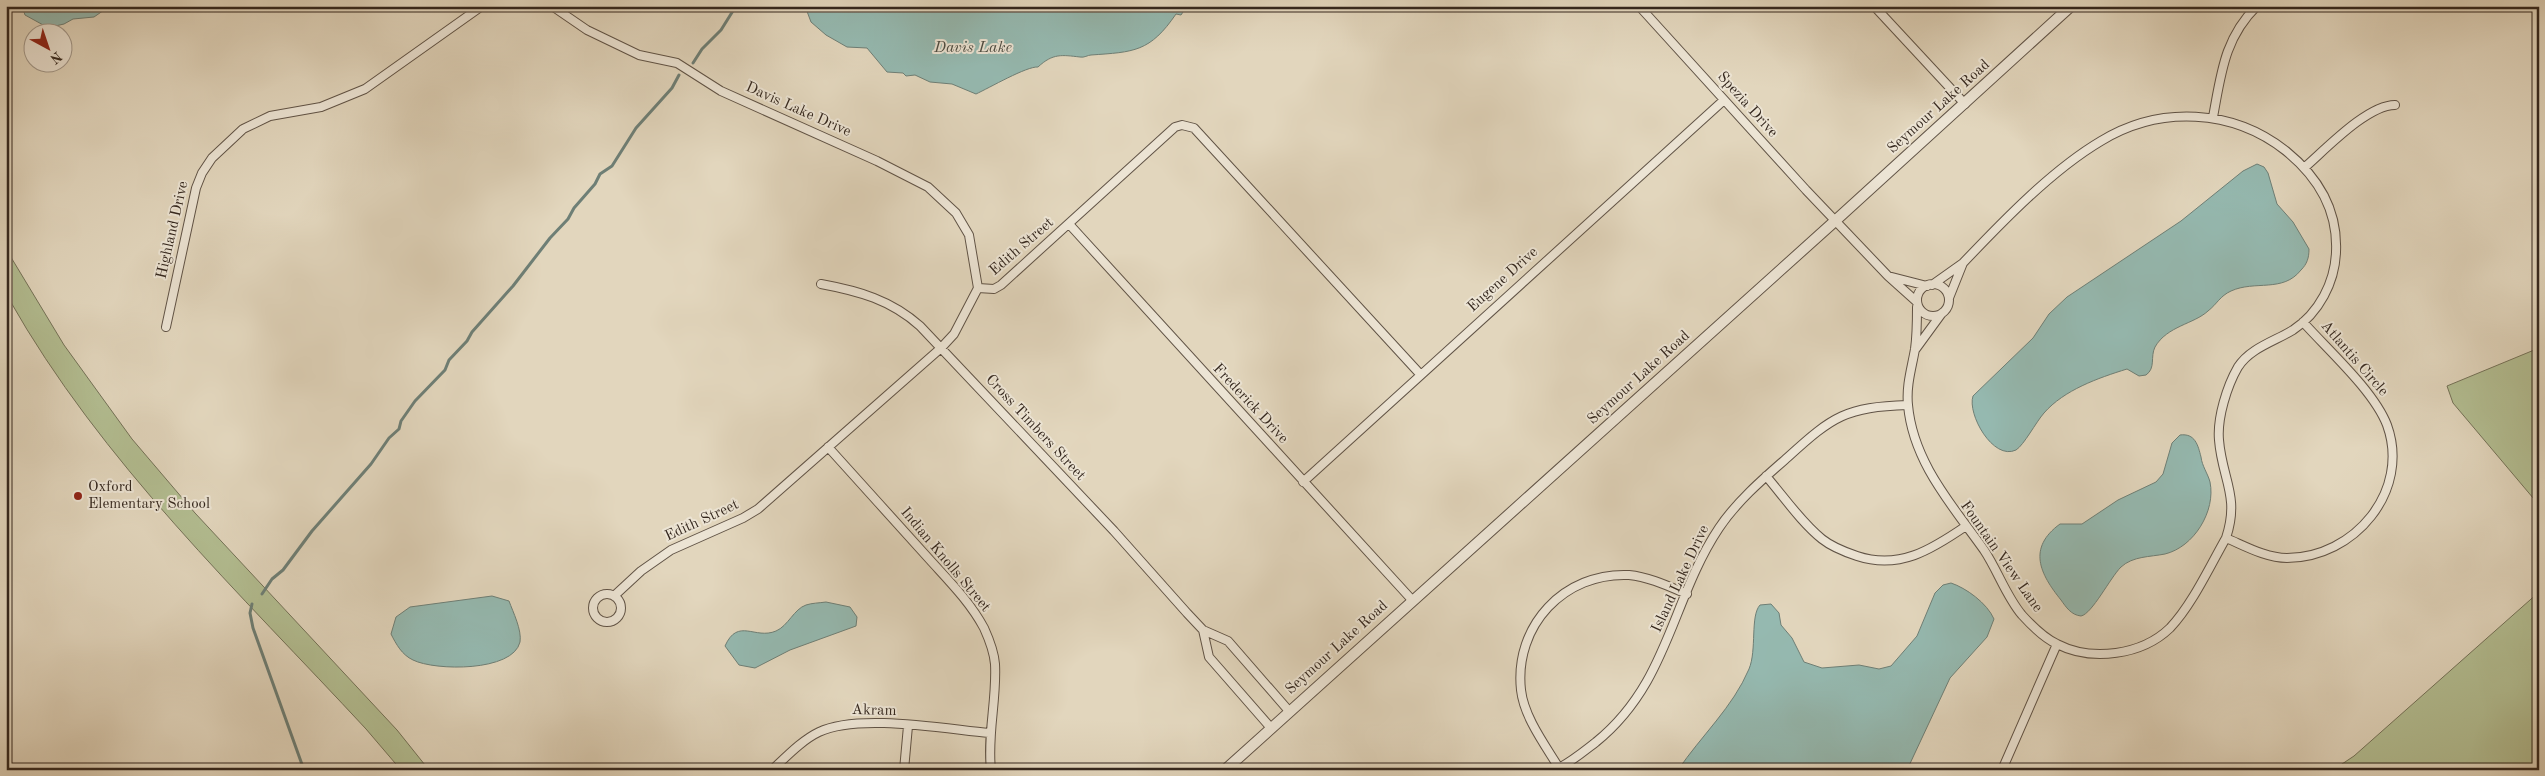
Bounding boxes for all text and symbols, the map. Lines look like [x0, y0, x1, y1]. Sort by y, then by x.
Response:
north arrow [22, 22, 72, 72]
water label: Davis Lake [933, 40, 1013, 56]
text: N [47, 48, 64, 66]
street label: Seymour Lake Road [1885, 57, 1993, 157]
street label: Spezia Drive [1714, 69, 1780, 141]
street label: Davis Lake Drive [743, 80, 853, 140]
street label: Highland Drive [154, 180, 192, 280]
street label: Edith Street [987, 215, 1057, 279]
street label: Eugene Drive [1465, 245, 1541, 315]
street label: Atlantis Circle [2317, 319, 2391, 399]
street label: Seymour Lake Road [1585, 328, 1693, 428]
street label: Frederick Drive [1209, 361, 1291, 447]
street label: Cross Timbers Street [982, 372, 1088, 484]
place label: Oxford Elementary School [88, 480, 210, 512]
marker: Oxford Elementary School [72, 490, 84, 502]
street label: Edith Street [663, 497, 741, 545]
street label: Fountain View Lane [1957, 499, 2045, 615]
street label: Indian Knolls Street [897, 505, 993, 615]
street label: Island Lake Drive [1650, 523, 1712, 635]
street label: Seymour Lake Road [1283, 598, 1391, 698]
street label: Akram [852, 703, 897, 719]

